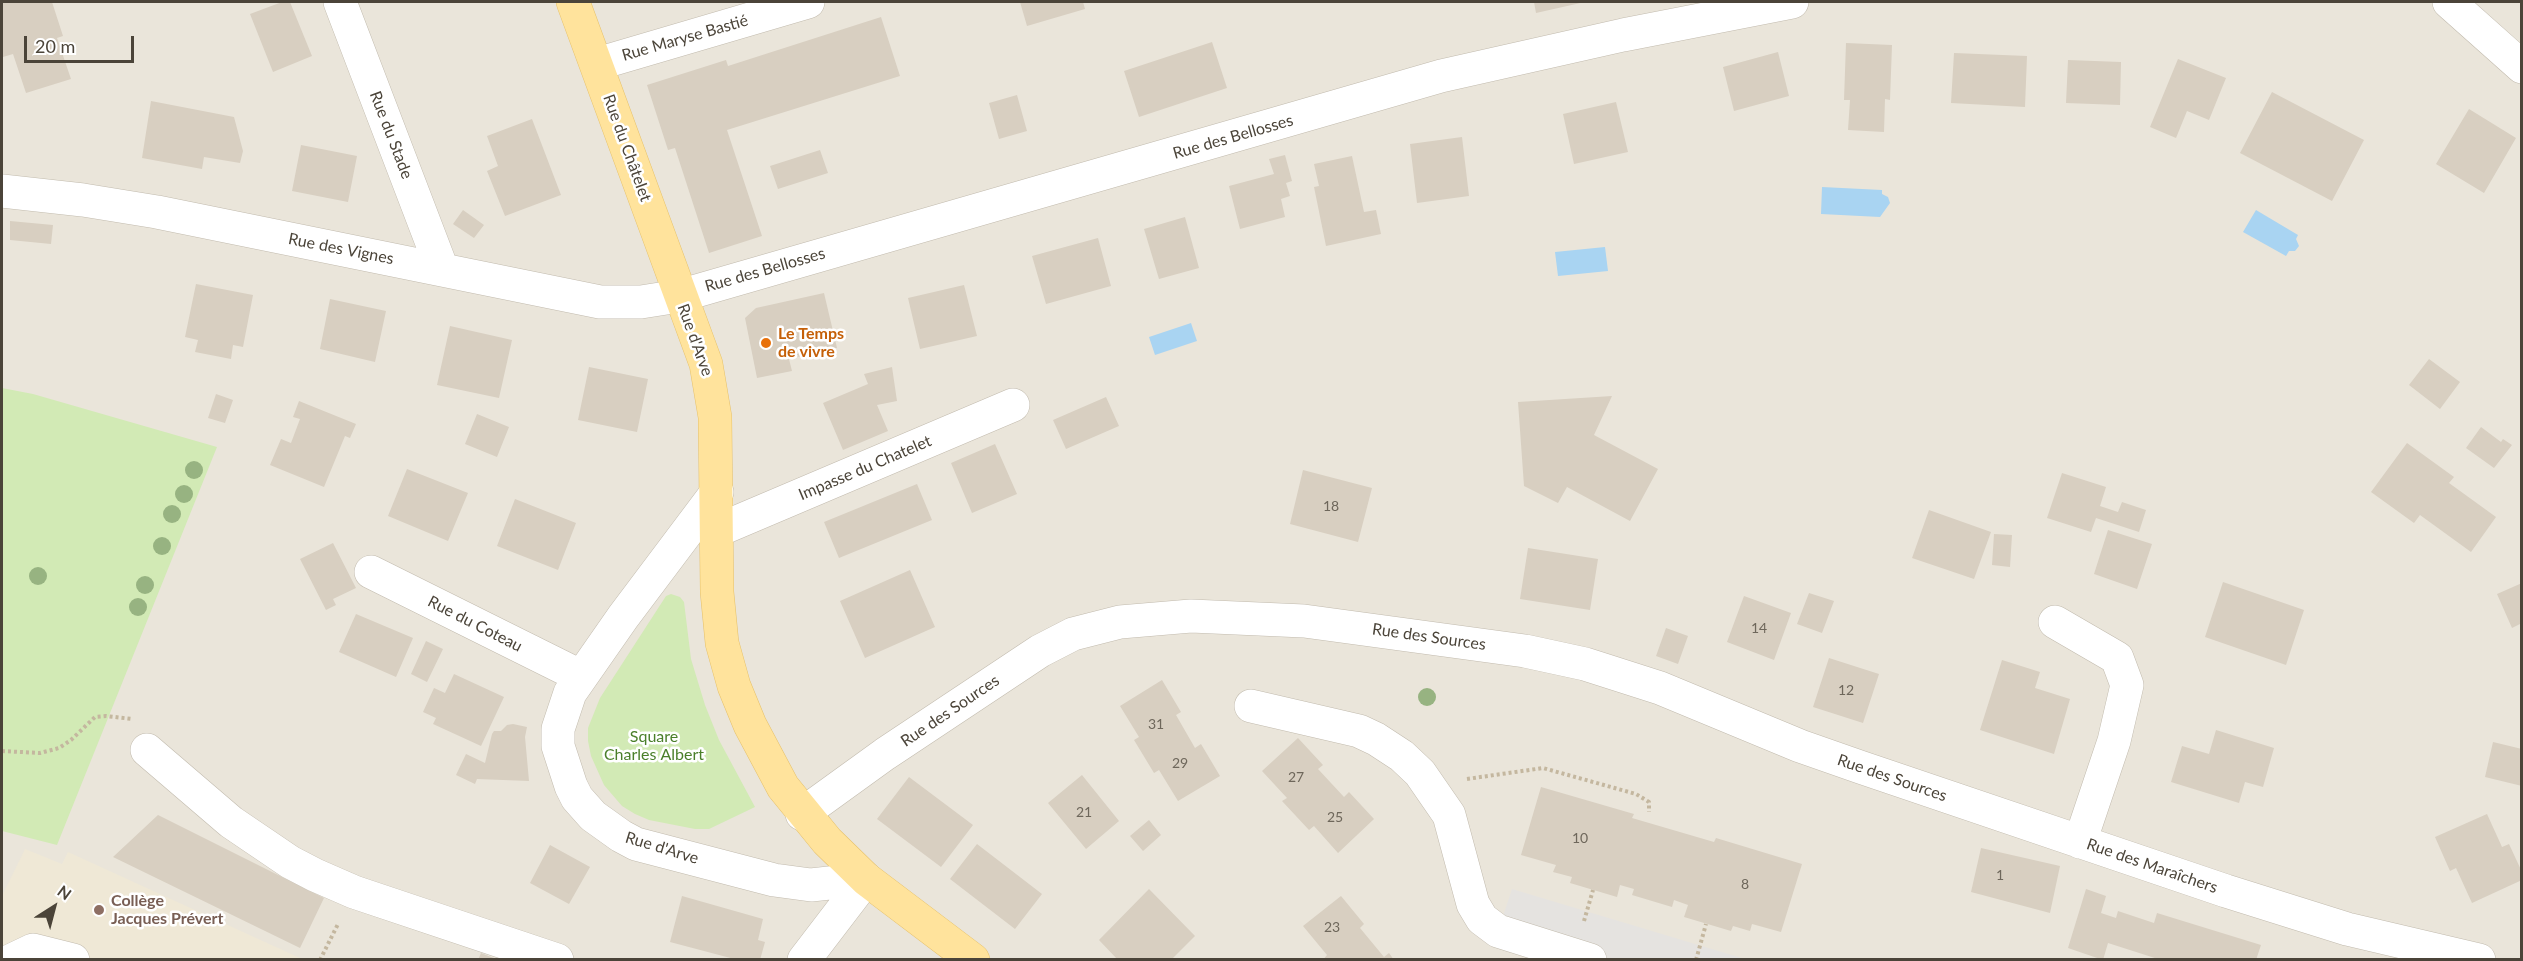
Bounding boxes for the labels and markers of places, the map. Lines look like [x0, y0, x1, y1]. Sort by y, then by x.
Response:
place label: Le Temps de vivre [778, 324, 844, 362]
marker: Le Temps de vivre [759, 336, 773, 350]
place label: Collège Jacques Prévert [111, 891, 223, 929]
marker: Collège Jacques Prévert [92, 903, 106, 917]

